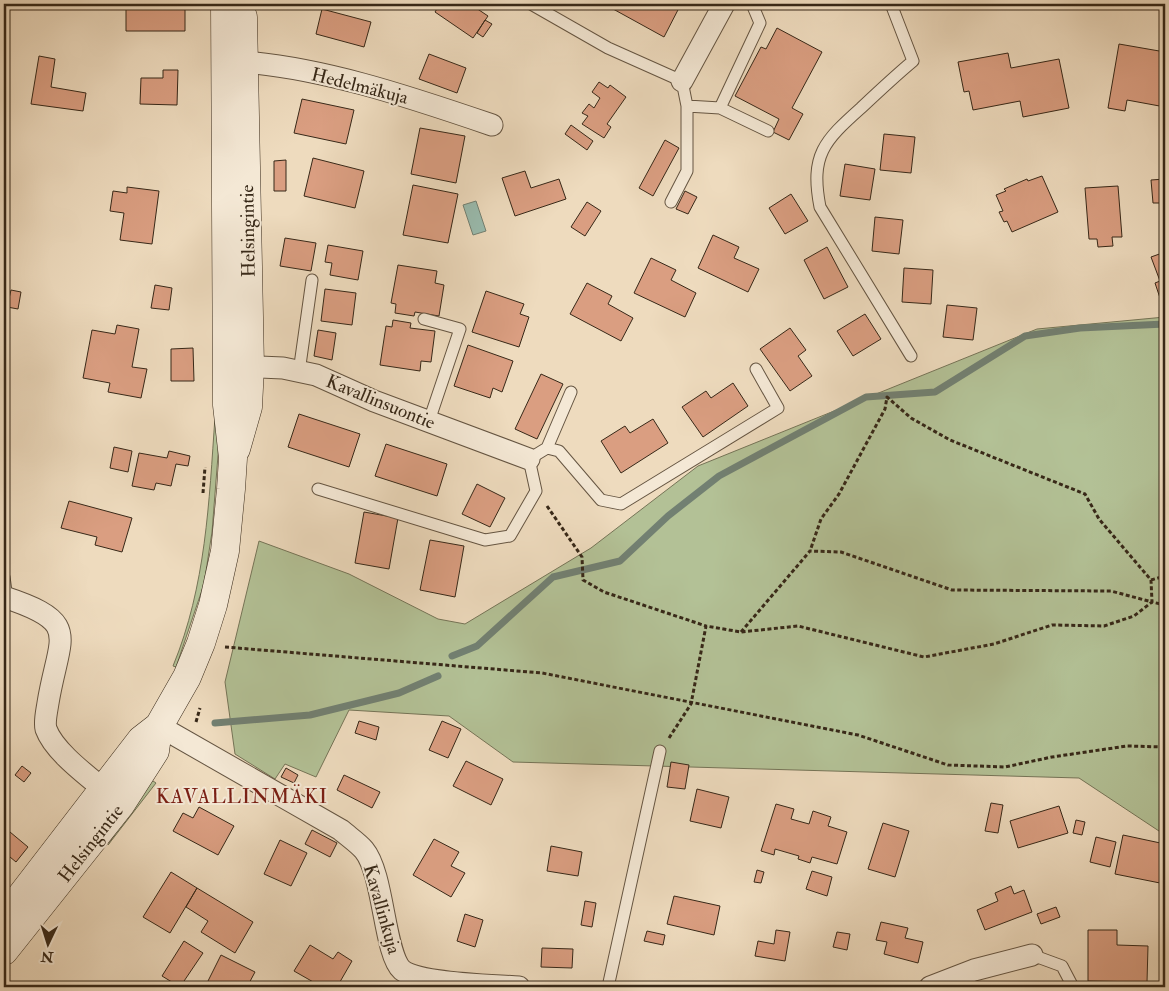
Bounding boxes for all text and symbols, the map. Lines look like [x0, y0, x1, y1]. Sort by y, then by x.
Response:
street label: Hedelmäkuja [309, 62, 411, 110]
street label: Helsingintie [235, 184, 261, 278]
street label: Kavallinsuontie [323, 369, 439, 435]
district label: KAVALLINMÄKI [156, 784, 328, 809]
street label: Helsingintie [53, 800, 129, 888]
street label: Kavallinkuja [358, 862, 406, 957]
north arrow [22, 918, 72, 968]
text: N [40, 948, 55, 965]

